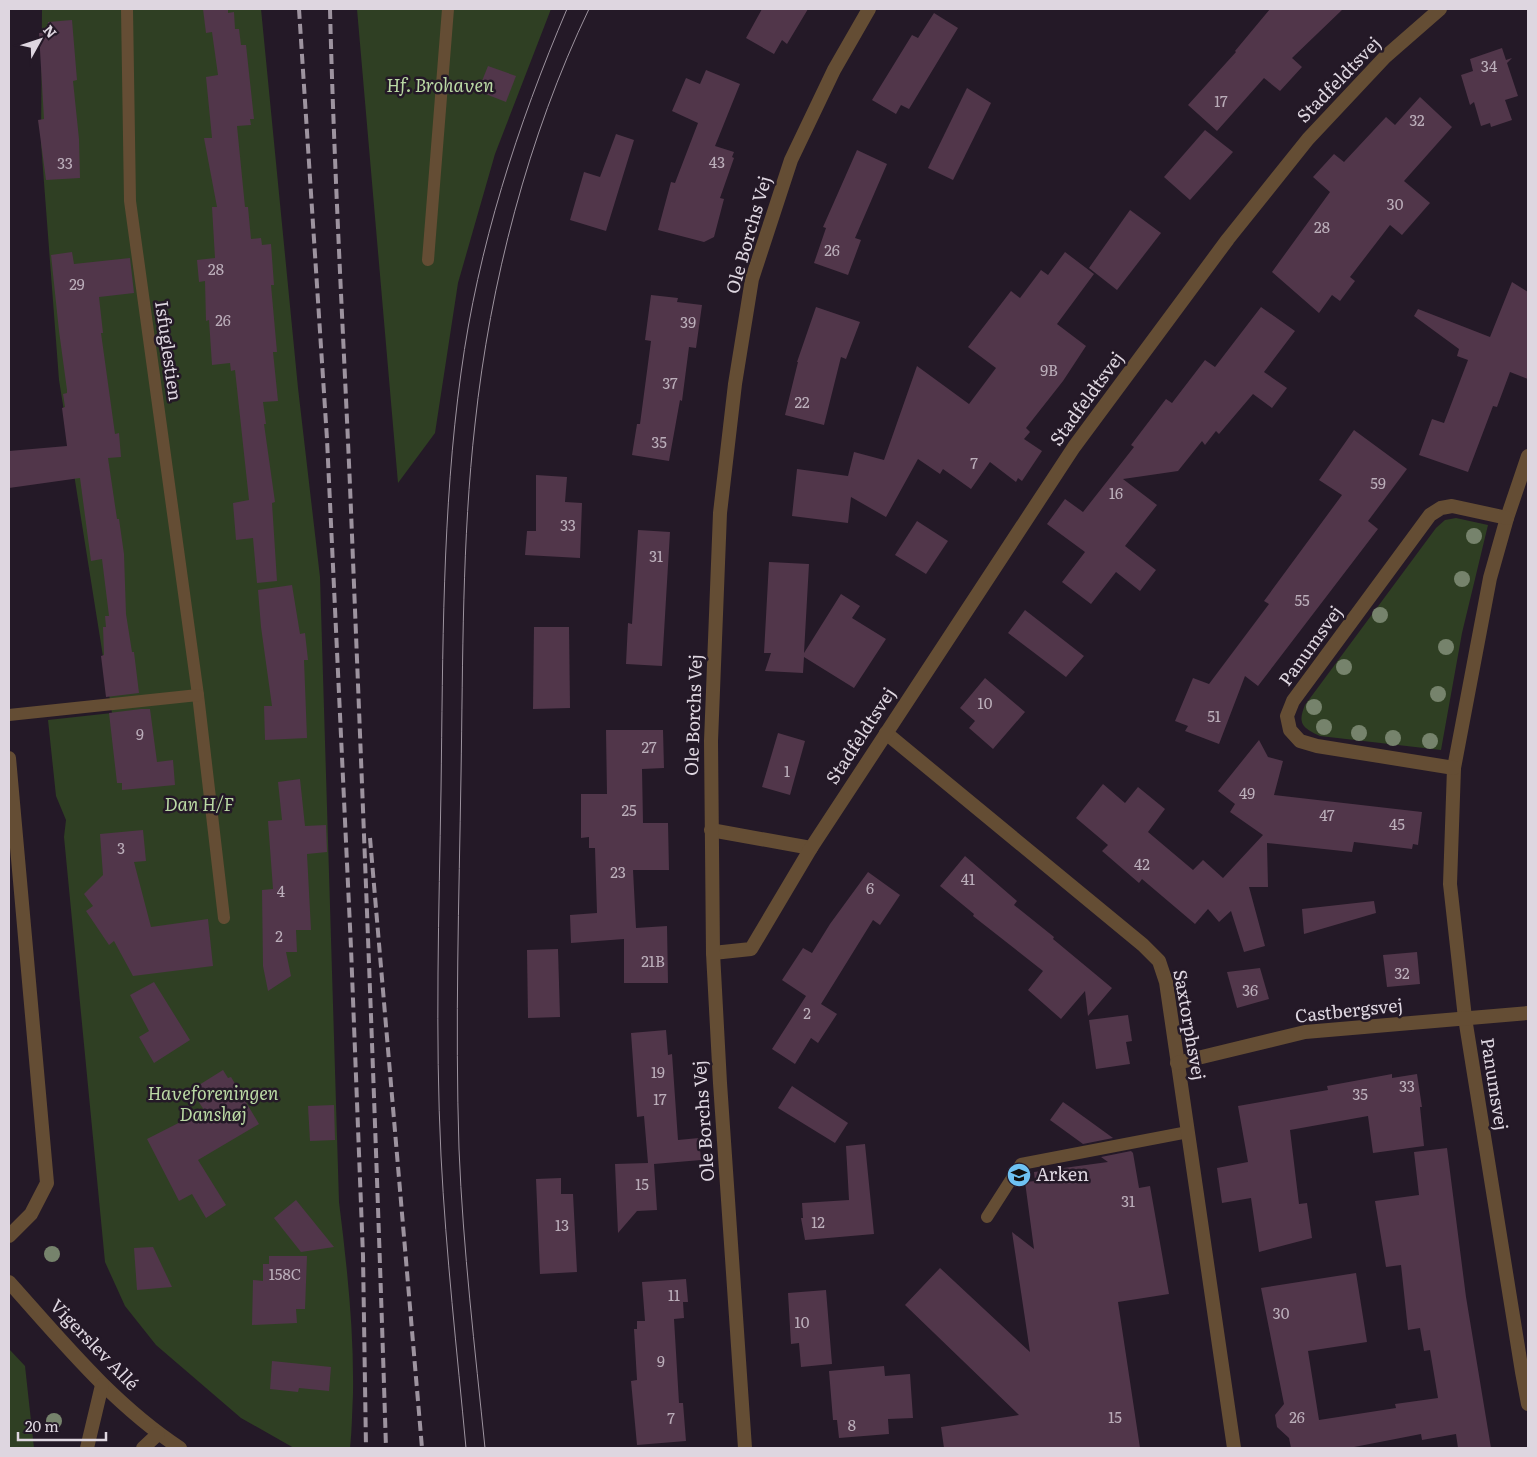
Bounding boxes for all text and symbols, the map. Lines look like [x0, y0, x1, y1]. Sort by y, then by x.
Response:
north arrow [15, 15, 65, 65]
text: N [39, 20, 62, 42]
street label: Stadfeldtsvej [1290, 30, 1386, 128]
house number: 34 [1481, 54, 1497, 77]
park label: Hf. Brohaven [386, 71, 494, 98]
house number: 17 [1214, 89, 1228, 112]
house number: 32 [1409, 108, 1425, 131]
house number: 43 [709, 150, 725, 173]
house number: 33 [57, 151, 73, 174]
street label: Ole Borchs Vej [718, 172, 777, 297]
house number: 30 [1387, 192, 1404, 215]
house number: 28 [1314, 215, 1330, 238]
house number: 26 [824, 238, 840, 261]
house number: 28 [208, 257, 224, 280]
house number: 29 [69, 272, 85, 295]
street label: Isfuglestien [149, 299, 190, 403]
house number: 26 [215, 308, 231, 331]
house number: 39 [680, 310, 696, 333]
street label: Stadfeldtsvej [1042, 345, 1129, 451]
house number: 9B [1040, 358, 1058, 381]
house number: 37 [662, 371, 678, 394]
house number: 22 [794, 390, 810, 413]
house number: 35 [651, 430, 667, 453]
house number: 7 [970, 451, 978, 474]
house number: 59 [1370, 471, 1386, 494]
house number: 16 [1109, 481, 1123, 504]
house number: 33 [560, 513, 576, 536]
house number: 31 [649, 544, 663, 567]
house number: 55 [1294, 588, 1310, 611]
street label: Panumsvej [1271, 599, 1348, 691]
street label: Ole Borchs Vej [677, 654, 708, 776]
street label: Stadfeldtsvej [818, 681, 901, 789]
house number: 10 [978, 691, 993, 714]
house number: 51 [1207, 704, 1221, 727]
house number: 9 [136, 722, 144, 745]
house number: 27 [641, 735, 657, 758]
house number: 1 [784, 759, 790, 782]
house number: 49 [1239, 781, 1255, 804]
park label: Dan H/F [164, 790, 234, 817]
house number: 25 [621, 798, 637, 821]
house number: 47 [1319, 803, 1335, 826]
house number: 45 [1389, 812, 1405, 835]
house number: 3 [117, 836, 125, 859]
house number: 42 [1134, 852, 1150, 875]
house number: 23 [610, 860, 626, 883]
house number: 41 [961, 867, 975, 890]
house number: 6 [866, 876, 874, 899]
house number: 4 [277, 879, 285, 902]
house number: 2 [275, 924, 283, 947]
house number: 21B [641, 949, 665, 972]
house number: 32 [1394, 961, 1410, 984]
street label: Saxtorphsvej [1167, 967, 1213, 1082]
house number: 36 [1242, 978, 1258, 1001]
street label: Castbergsvej [1293, 990, 1404, 1029]
house number: 2 [803, 1001, 811, 1024]
street label: Panumsvej [1475, 1035, 1516, 1132]
house number: 19 [651, 1060, 665, 1083]
street label: Ole Borchs Vej [685, 1060, 720, 1183]
house number: 33 [1399, 1074, 1415, 1097]
park label: Haveforeningen Danshøj [147, 1079, 279, 1127]
house number: 35 [1352, 1082, 1368, 1105]
house number: 17 [653, 1087, 667, 1110]
place label: Arken [1036, 1160, 1089, 1187]
school or university icon: Arken [1006, 1162, 1032, 1188]
house number: 15 [635, 1172, 649, 1195]
house number: 31 [1121, 1189, 1135, 1212]
house number: 12 [811, 1210, 825, 1233]
house number: 13 [555, 1213, 569, 1236]
house number: 158C [269, 1262, 301, 1285]
house number: 11 [668, 1283, 680, 1306]
street label: Vigerslev Allé [44, 1292, 146, 1396]
house number: 30 [1273, 1301, 1290, 1324]
house number: 10 [795, 1310, 810, 1333]
house number: 9 [657, 1349, 665, 1372]
house number: 15 [1108, 1405, 1122, 1428]
house number: 26 [1289, 1405, 1305, 1428]
house number: 7 [667, 1406, 675, 1429]
scale bar [18, 1410, 105, 1442]
house number: 8 [848, 1413, 856, 1436]
text: 20 m [25, 1414, 59, 1437]

